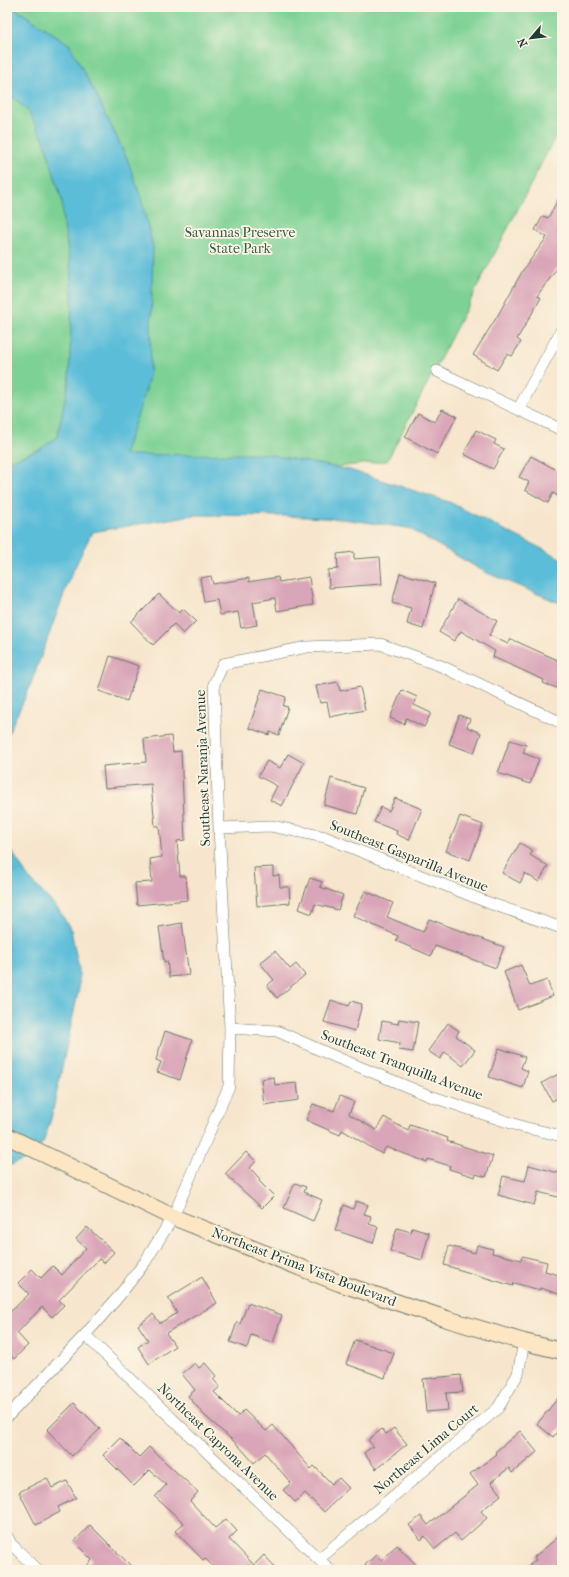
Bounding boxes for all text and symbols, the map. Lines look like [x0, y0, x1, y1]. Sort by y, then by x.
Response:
north arrow [511, 18, 551, 58]
text: N [515, 35, 530, 49]
park label: Savannas Preserve State Park [185, 224, 295, 257]
street label: Southeast Naranja Avenue [192, 689, 214, 847]
street label: Southeast Gasparilla Avenue [327, 816, 491, 896]
street label: Southeast Tranquilla Avenue [319, 1026, 485, 1104]
street label: Northeast Prima Vista Boulevard [209, 1224, 399, 1310]
street label: Northeast Caprona Avenue [154, 1380, 282, 1504]
street label: Northeast Lima Court [370, 1400, 482, 1498]

